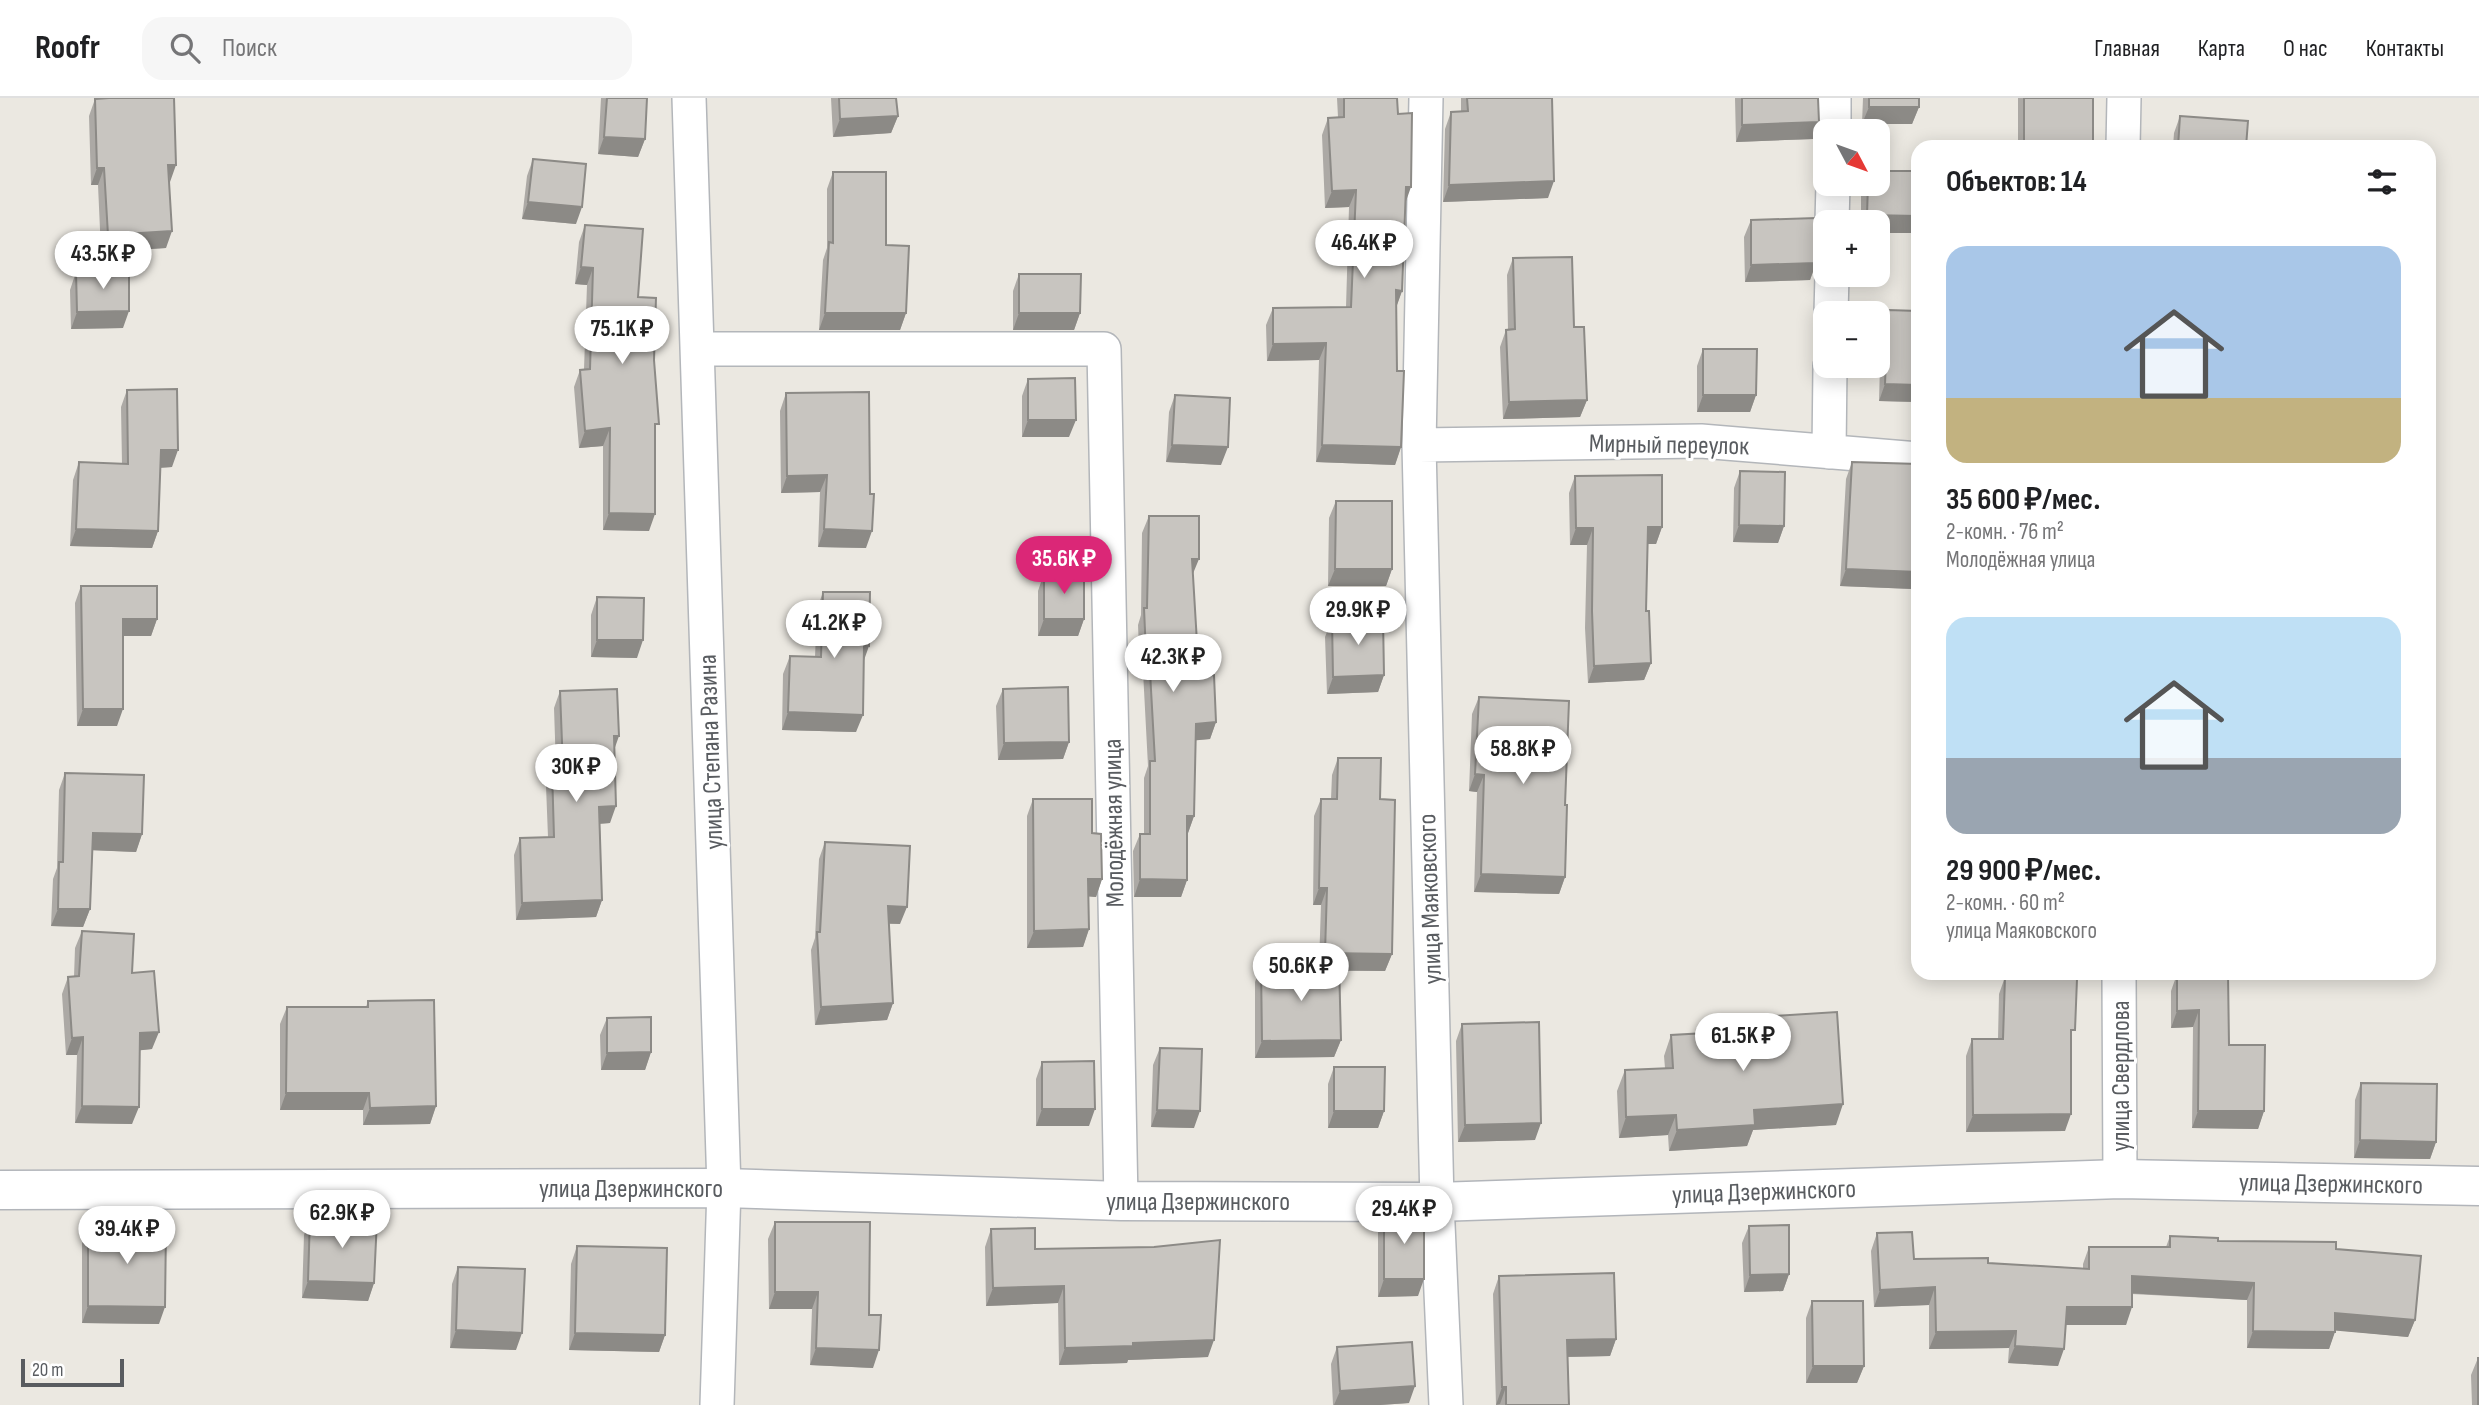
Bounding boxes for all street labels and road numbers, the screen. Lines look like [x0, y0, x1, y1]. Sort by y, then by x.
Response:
street label: Мирный переулок [1589, 429, 1750, 462]
street label: улица Степана Разина [693, 654, 730, 850]
street label: Молодёжная улица [1098, 738, 1131, 908]
street label: улица Маяковского [1412, 813, 1449, 985]
street label: улица Свердлова [2106, 1001, 2137, 1151]
street label: улица Дзержинского [2239, 1167, 2423, 1202]
street label: улица Дзержинского [539, 1174, 723, 1205]
street label: улица Дзержинского [1672, 1174, 1857, 1211]
street label: улица Дзержинского [1106, 1187, 1290, 1218]

